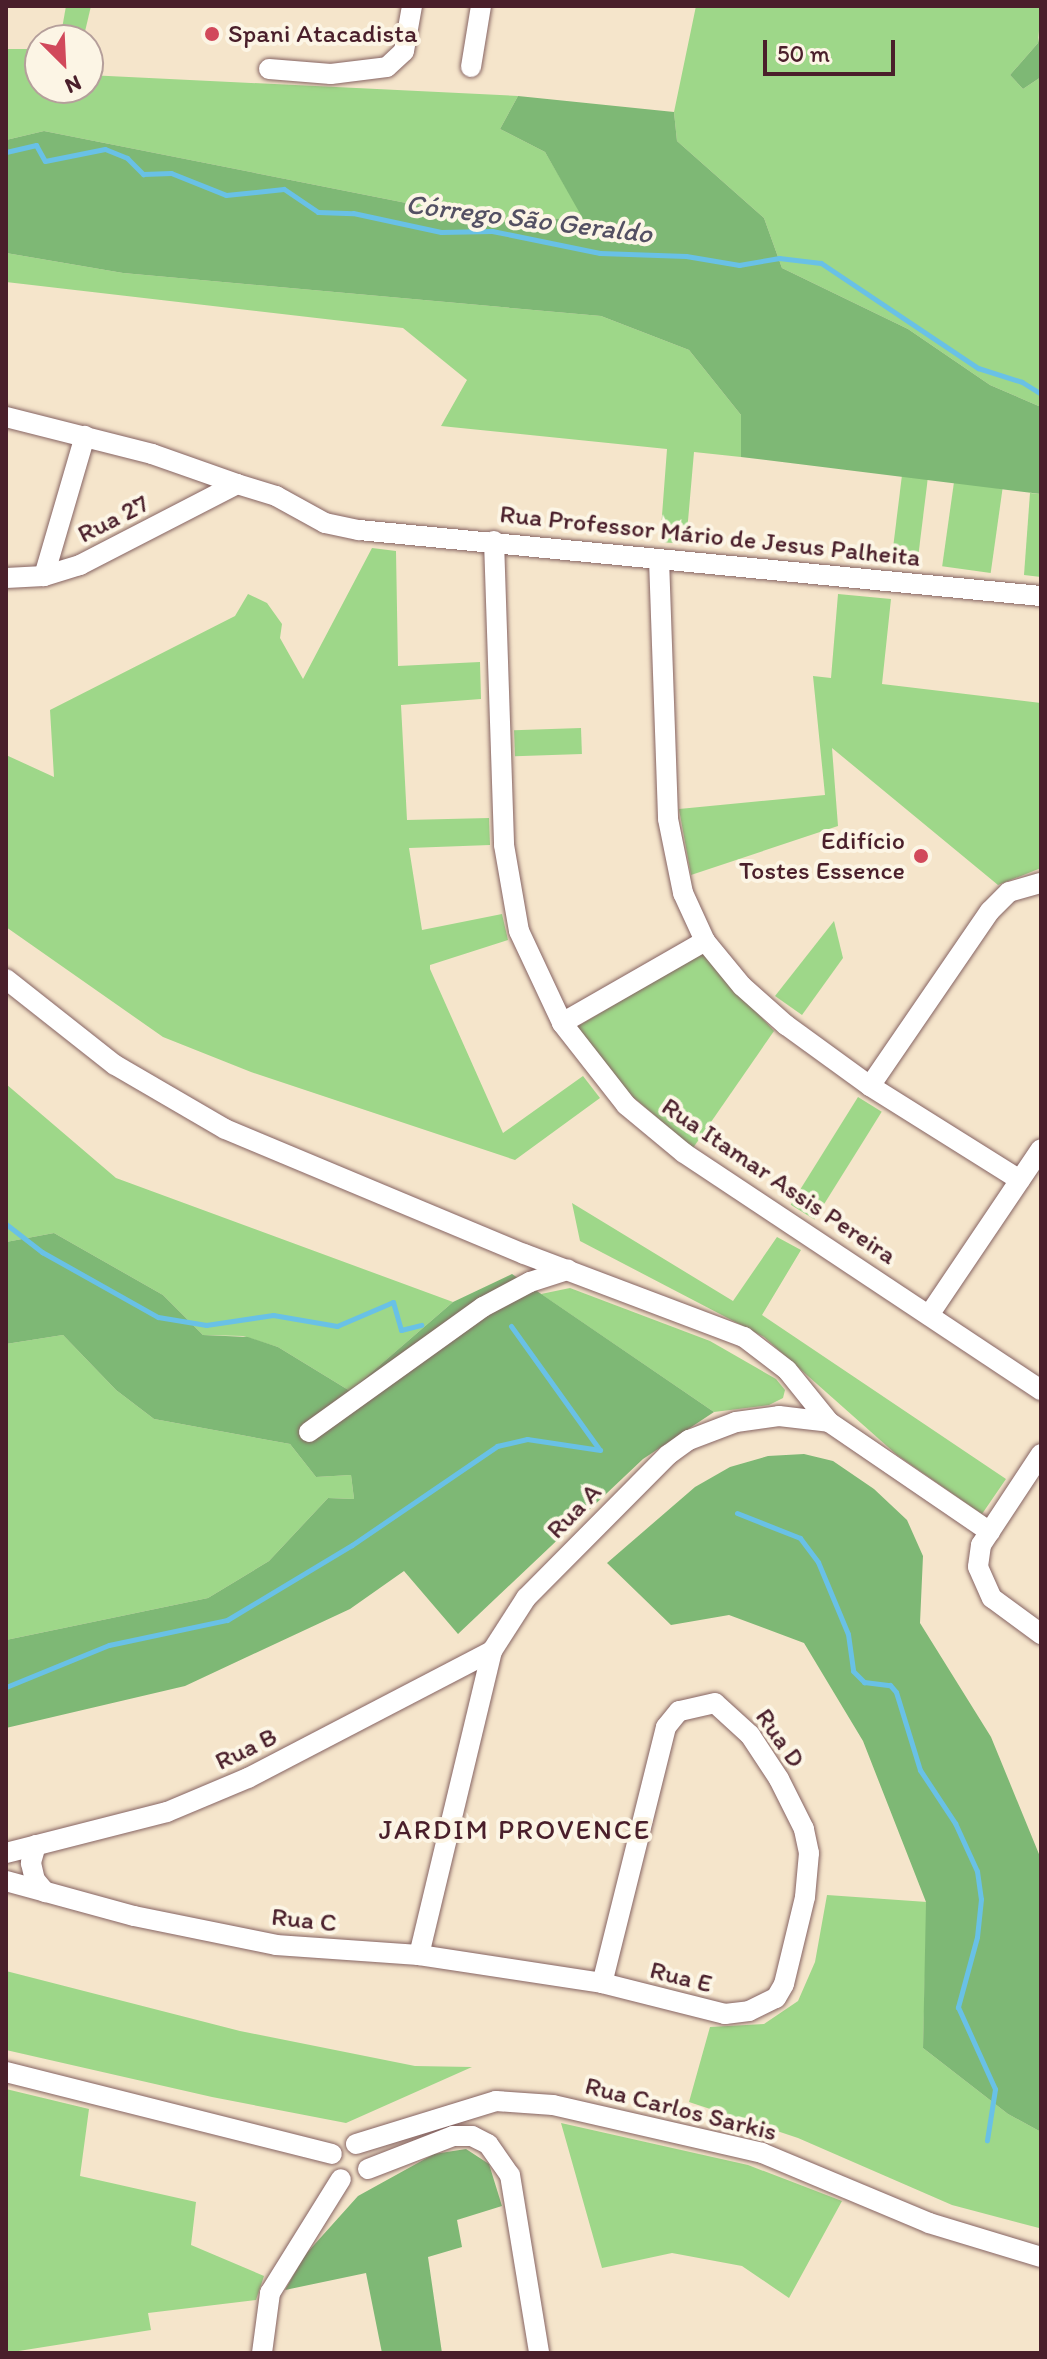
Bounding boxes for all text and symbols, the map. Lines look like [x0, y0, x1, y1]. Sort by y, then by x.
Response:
place label: Spani Atacadista [228, 18, 416, 50]
north arrow [24, 24, 104, 104]
scale bar [767, 24, 899, 74]
marker: Spani Atacadista [203, 25, 221, 43]
text: 50 m [777, 39, 830, 68]
text: N [61, 69, 85, 100]
water label: Córrego São Geraldo [404, 186, 654, 250]
street label: Rua 27 [72, 488, 154, 550]
street label: Rua Professor Mário de Jesus Palheita [498, 498, 922, 574]
place label: Edifício Tostes Essence [739, 825, 905, 886]
marker: Edifício Tostes Essence [912, 847, 930, 865]
street label: Rua Itamar Assis Pereira [656, 1091, 902, 1271]
street label: Rua A [540, 1477, 608, 1545]
street label: Rua D [748, 1702, 812, 1774]
street label: Rua B [210, 1721, 282, 1777]
district label: JARDIM PROVENCE [380, 1812, 650, 1846]
street label: Rua C [270, 1901, 338, 1939]
street label: Rua E [647, 1954, 715, 2000]
street label: Rua Carlos Sarkis [581, 2070, 781, 2148]

